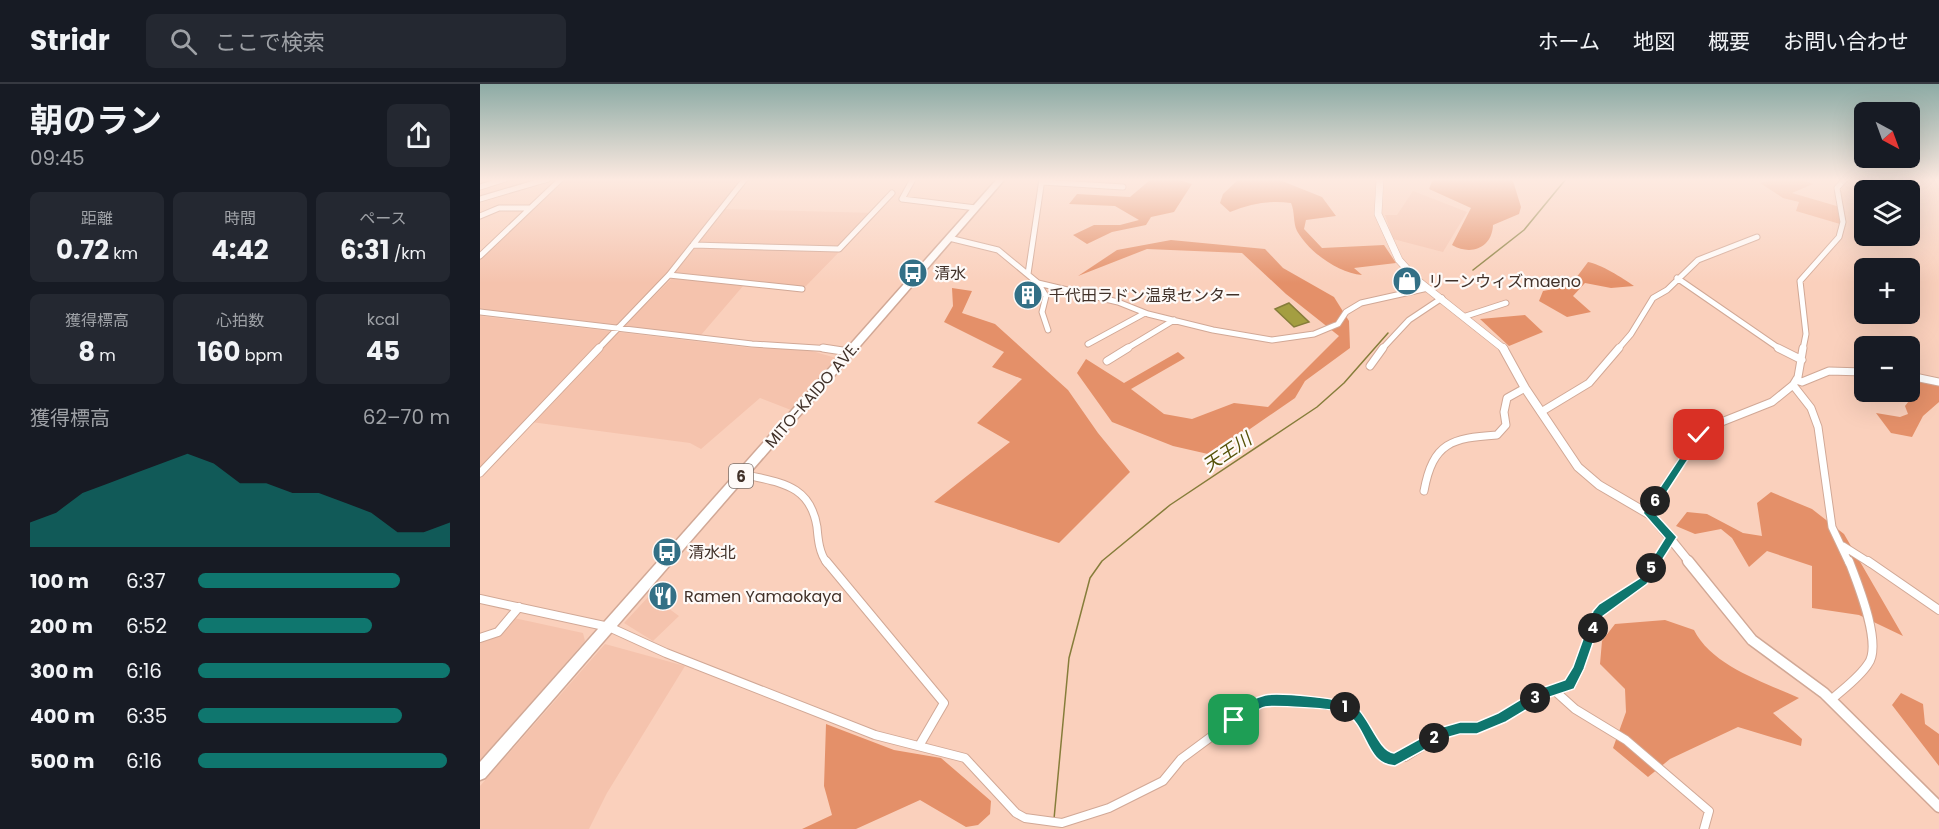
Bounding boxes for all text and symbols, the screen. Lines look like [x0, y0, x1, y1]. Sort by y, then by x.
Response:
search box [146, 14, 566, 68]
text: Stridr [30, 21, 110, 60]
icon: search [167, 25, 200, 58]
text: ここで検索 [215, 27, 325, 58]
text: ホーム [1538, 27, 1600, 56]
text: 地図 [1633, 27, 1675, 56]
text: 概要 [1708, 27, 1750, 56]
text: お問い合わせ [1783, 27, 1909, 56]
text: 朝のラン [30, 97, 162, 144]
north arrow [1854, 102, 1920, 168]
map controls [1854, 102, 1920, 402]
button: share [387, 104, 450, 167]
text: 09:45 [30, 144, 85, 172]
button: layers [1854, 180, 1920, 246]
text: 距離 [81, 207, 113, 230]
text: 時間 [224, 207, 256, 230]
text: ペース [359, 207, 407, 230]
text: 0.72 [56, 232, 109, 268]
text: 4:42 [211, 232, 269, 268]
text: 6:31 [340, 232, 389, 268]
text: km [109, 242, 138, 265]
text: /km [389, 242, 426, 265]
bus stop icon: 清水 [897, 257, 929, 289]
button: + [1854, 258, 1920, 324]
place label: 清水 [934, 262, 966, 285]
shop icon: リーンウィズmaeno [1391, 265, 1423, 297]
place label: リーンウィズmaeno [1428, 270, 1581, 293]
building icon: 千代田ラドン温泉センター [1012, 279, 1044, 311]
place label: 千代田ラドン温泉センター [1049, 284, 1241, 307]
text: kcal [367, 308, 399, 331]
text: 獲得標高 [65, 309, 129, 332]
text: 心拍数 [216, 309, 264, 332]
text: 45 [366, 333, 400, 369]
text: 8 [78, 334, 95, 370]
text: 160 [197, 334, 240, 370]
button: − [1854, 336, 1920, 402]
street label: MITO-KAIDO AVE. [760, 337, 864, 453]
text: m [95, 344, 116, 367]
text: bpm [240, 344, 283, 367]
text: 62–70 m [363, 403, 450, 431]
text: 獲得標高 [30, 404, 110, 432]
pin [1673, 409, 1724, 460]
icon: check [1682, 418, 1715, 451]
water label: 天王川 [1198, 425, 1258, 477]
road number: 6 [729, 464, 753, 488]
pin: 6 [1640, 486, 1670, 516]
text: 6 [1650, 489, 1660, 512]
bus stop icon: 清水北 [651, 536, 683, 568]
place label: 清水北 [688, 541, 736, 564]
pin: 5 [1636, 553, 1666, 583]
text: 5 [1646, 556, 1656, 579]
text: 100 m [30, 567, 89, 595]
text: 6:37 [126, 567, 166, 595]
restaurant icon: Ramen Yamaokaya [647, 580, 679, 612]
place label: Ramen Yamaokaya [684, 585, 842, 608]
text: 200 m [30, 612, 93, 640]
text: 6:52 [126, 612, 167, 640]
pin: 4 [1578, 613, 1608, 643]
text: 4 [1588, 616, 1598, 639]
text: 300 m [30, 657, 94, 685]
text: 6:16 [126, 657, 162, 685]
pin: 3 [1520, 683, 1550, 713]
text: 3 [1530, 686, 1540, 709]
pin: 1 [1330, 692, 1360, 722]
pin [1208, 694, 1259, 745]
text: 1 [1342, 695, 1348, 718]
text: 400 m [30, 702, 95, 730]
text: 6:35 [126, 702, 167, 730]
icon: arrive [1217, 703, 1250, 736]
pin: 2 [1419, 723, 1449, 753]
text: 2 [1429, 726, 1439, 749]
text: 500 m [30, 747, 95, 775]
text: 6:16 [126, 747, 162, 775]

